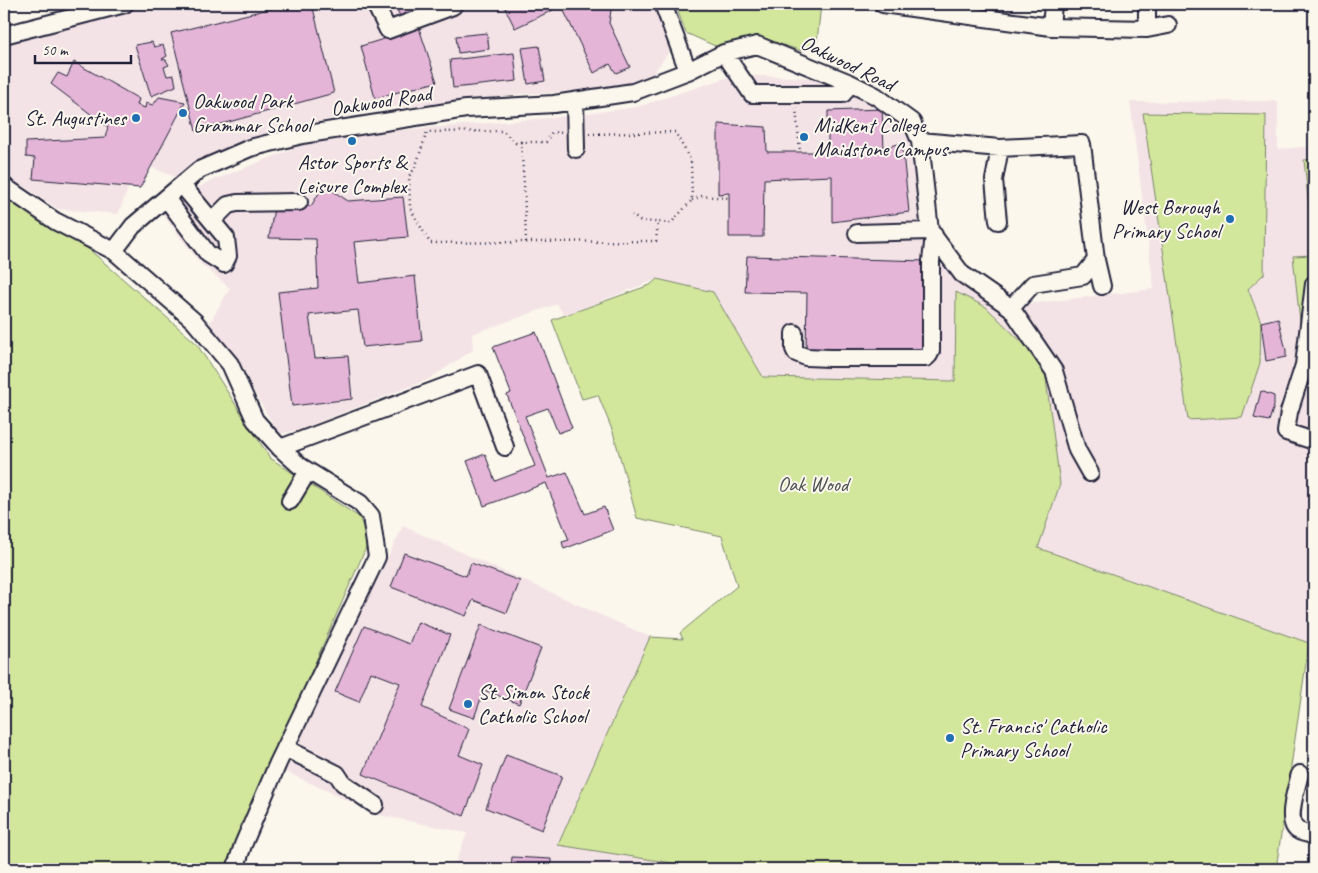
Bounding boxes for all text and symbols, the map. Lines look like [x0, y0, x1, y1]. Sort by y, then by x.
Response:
street label: Oakwood Road [797, 29, 903, 99]
scale bar [35, 32, 131, 64]
text: 50 m [42, 41, 69, 60]
street label: Oakwood Road [329, 80, 437, 122]
place label: Oakwood Park Grammar School [193, 88, 314, 138]
place label: St. Augustines [24, 105, 128, 131]
marker: Oakwood Park Grammar School [177, 107, 189, 119]
marker: St. Augustines [130, 112, 142, 124]
place label: MidKent College Maidstone Campus [814, 112, 949, 162]
marker: MidKent College Maidstone Campus [798, 131, 810, 143]
marker: Astor Sports & Leisure Complex [346, 135, 358, 147]
place label: Astor Sports & Leisure Complex [298, 149, 408, 199]
place label: West Borough Primary School [1112, 194, 1223, 244]
marker: West Borough Primary School [1224, 213, 1236, 225]
park label: Oak Wood [778, 471, 852, 497]
place label: St Simon Stock Catholic School [478, 679, 590, 729]
marker: St Simon Stock Catholic School [462, 698, 474, 710]
place label: St. Francis' Catholic Primary School [960, 713, 1108, 763]
marker: St. Francis' Catholic Primary School [944, 732, 956, 744]

